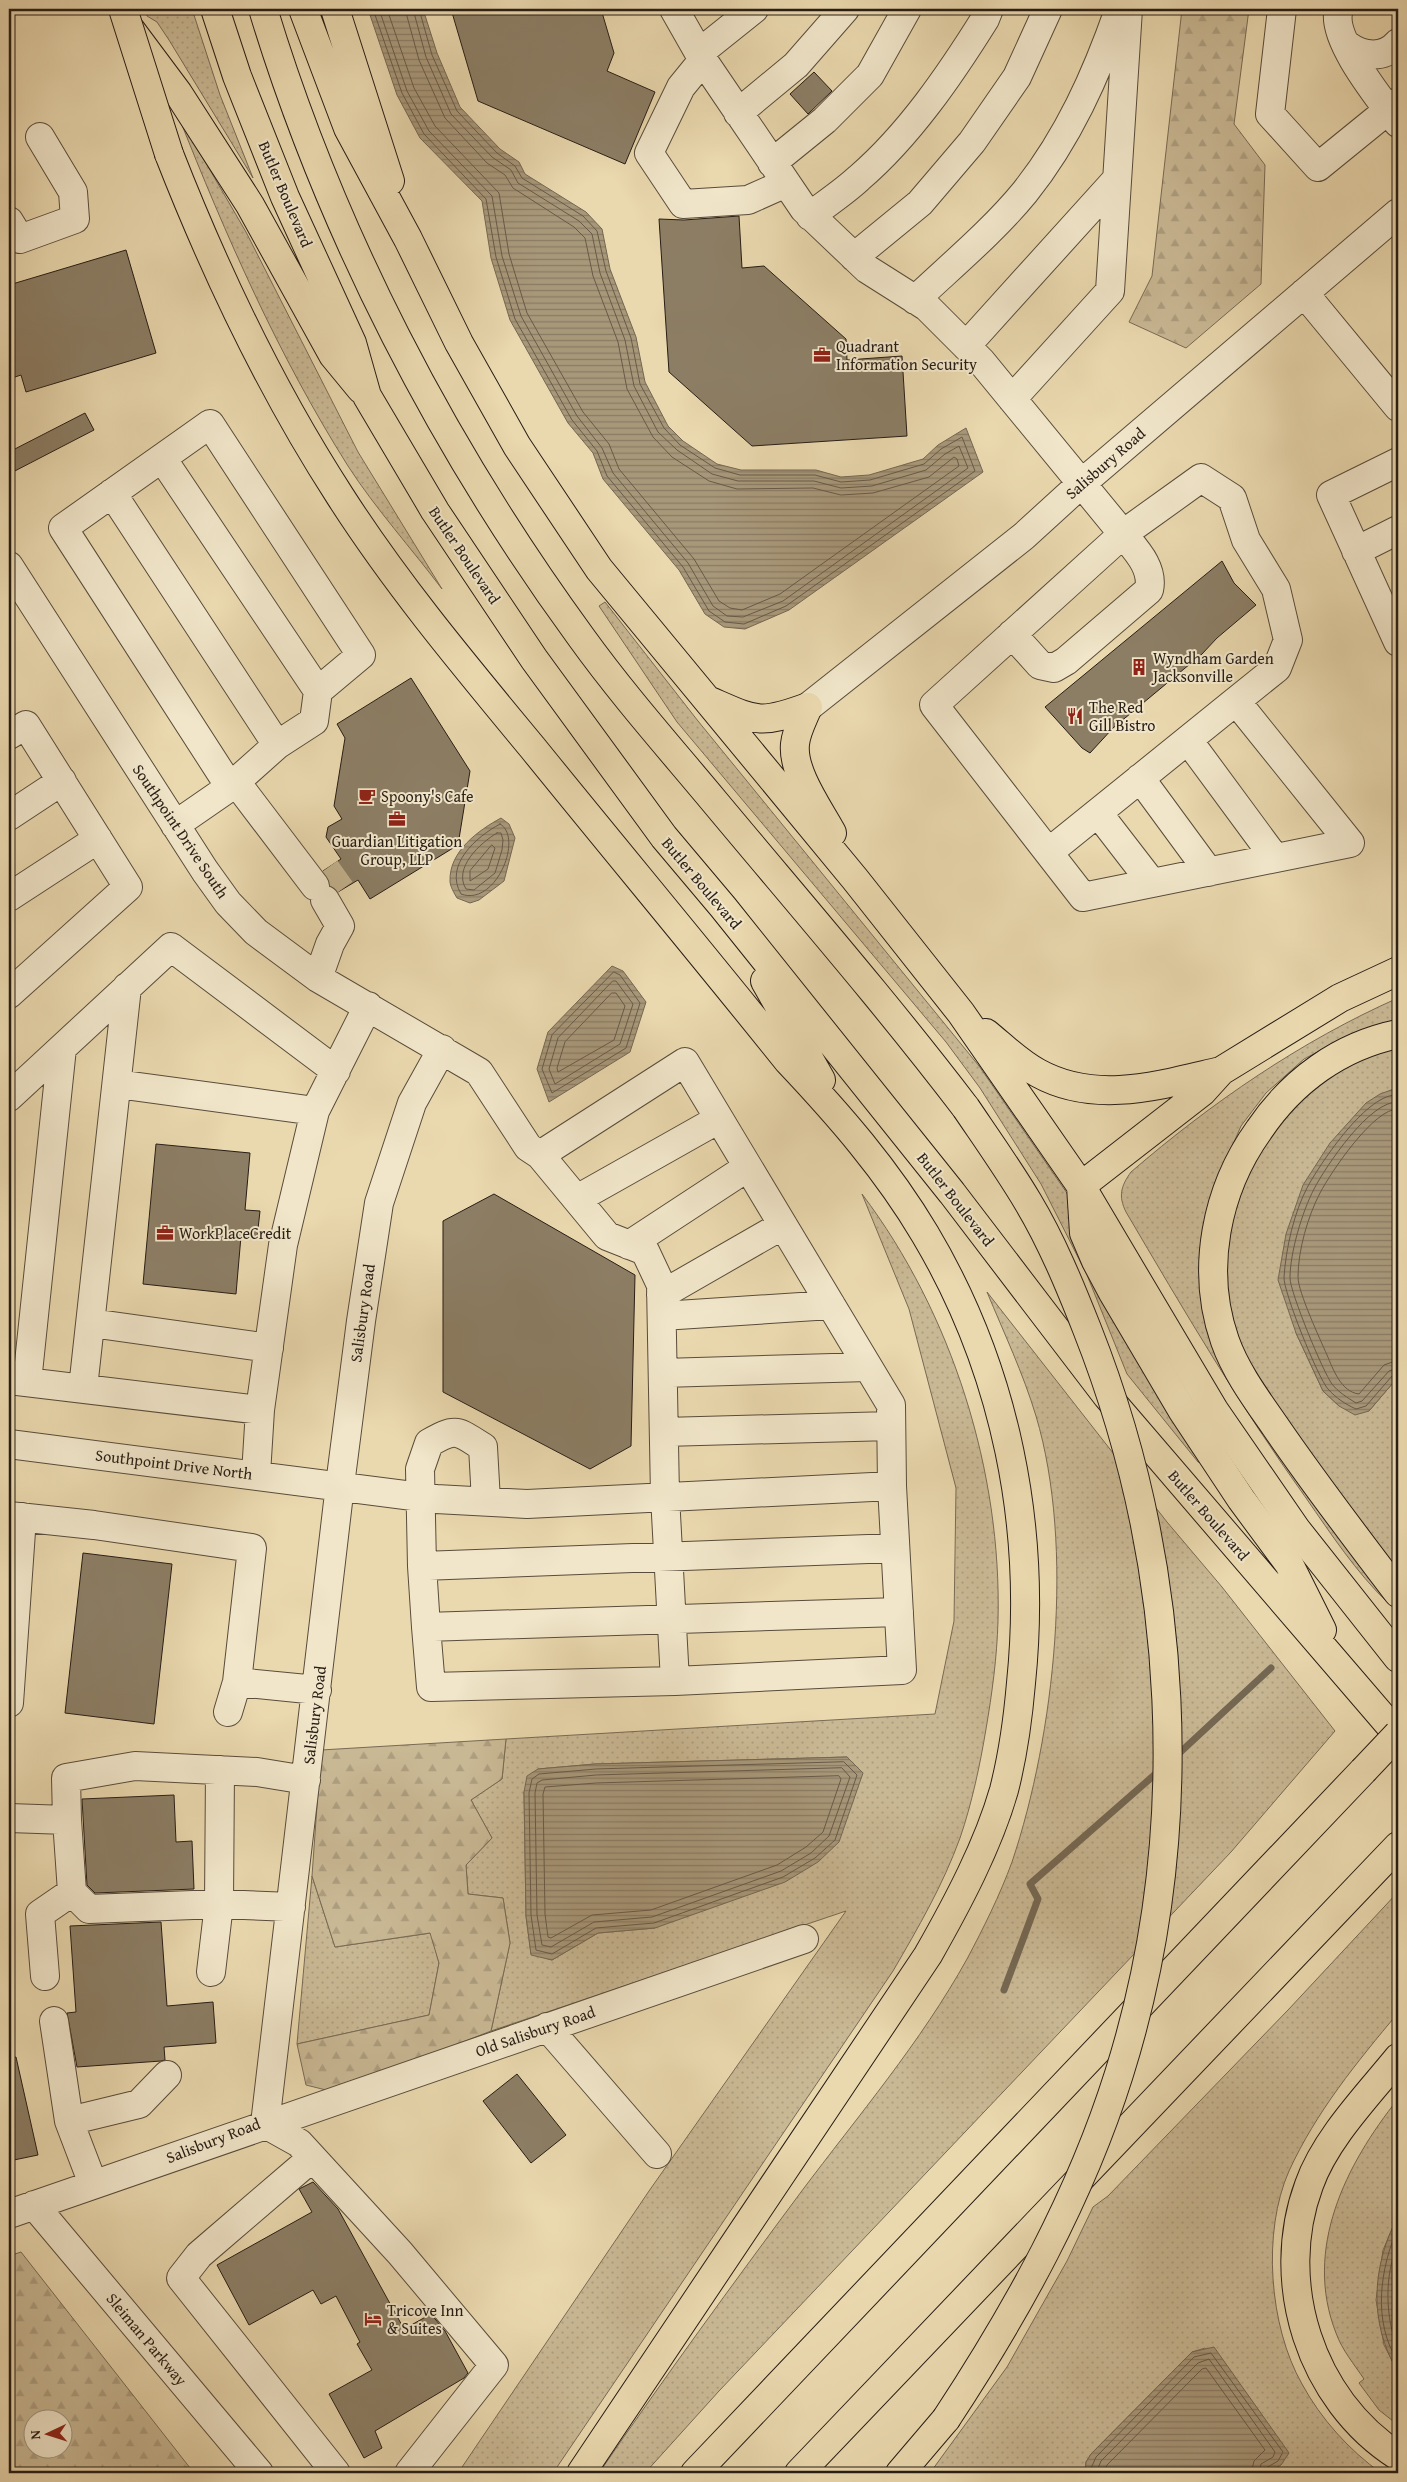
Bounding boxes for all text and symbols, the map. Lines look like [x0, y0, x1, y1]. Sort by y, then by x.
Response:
street label: Butler Boulevard [253, 137, 319, 251]
place label: Quadrant Information Security [836, 334, 977, 376]
office icon: Quadrant Information Security [812, 345, 832, 365]
street label: Salisbury Road [1060, 421, 1151, 505]
street label: Butler Boulevard [423, 501, 507, 609]
place label: Wyndham Garden Jacksonville [1151, 646, 1274, 688]
building icon: Wyndham Garden Jacksonville [1129, 657, 1149, 677]
place label: The Red Gill Bistro [1089, 695, 1156, 737]
restaurant icon: The Red Gill Bistro [1065, 706, 1085, 726]
street label: Southpoint Drive South [127, 759, 235, 903]
place label: Spoony's Cafe [381, 784, 474, 808]
cafe icon: Spoony's Cafe [357, 786, 377, 806]
office icon: Guardian Litigation Group, LLP [387, 809, 407, 829]
place label: Guardian Litigation Group, LLP [332, 829, 462, 871]
street label: Butler Boulevard [656, 832, 748, 935]
street label: Butler Boulevard [912, 1147, 1001, 1251]
place label: WorkPlaceCredit [179, 1221, 292, 1245]
office icon: WorkPlaceCredit [155, 1223, 175, 1243]
street label: Salisbury Road [343, 1262, 381, 1364]
street label: Southpoint Drive North [94, 1442, 254, 1486]
street label: Butler Boulevard [1163, 1464, 1256, 1566]
street label: Salisbury Road [296, 1664, 332, 1766]
street label: Old Salisbury Road [472, 1999, 599, 2063]
street label: Salisbury Road [162, 2111, 264, 2169]
street label: Sleiman Parkway [101, 2287, 193, 2391]
place label: Tricove Inn & Suites [387, 2298, 464, 2340]
hotel icon: Tricove Inn & Suites [363, 2309, 383, 2329]
north arrow [22, 2410, 72, 2460]
text: N [25, 2429, 45, 2440]

